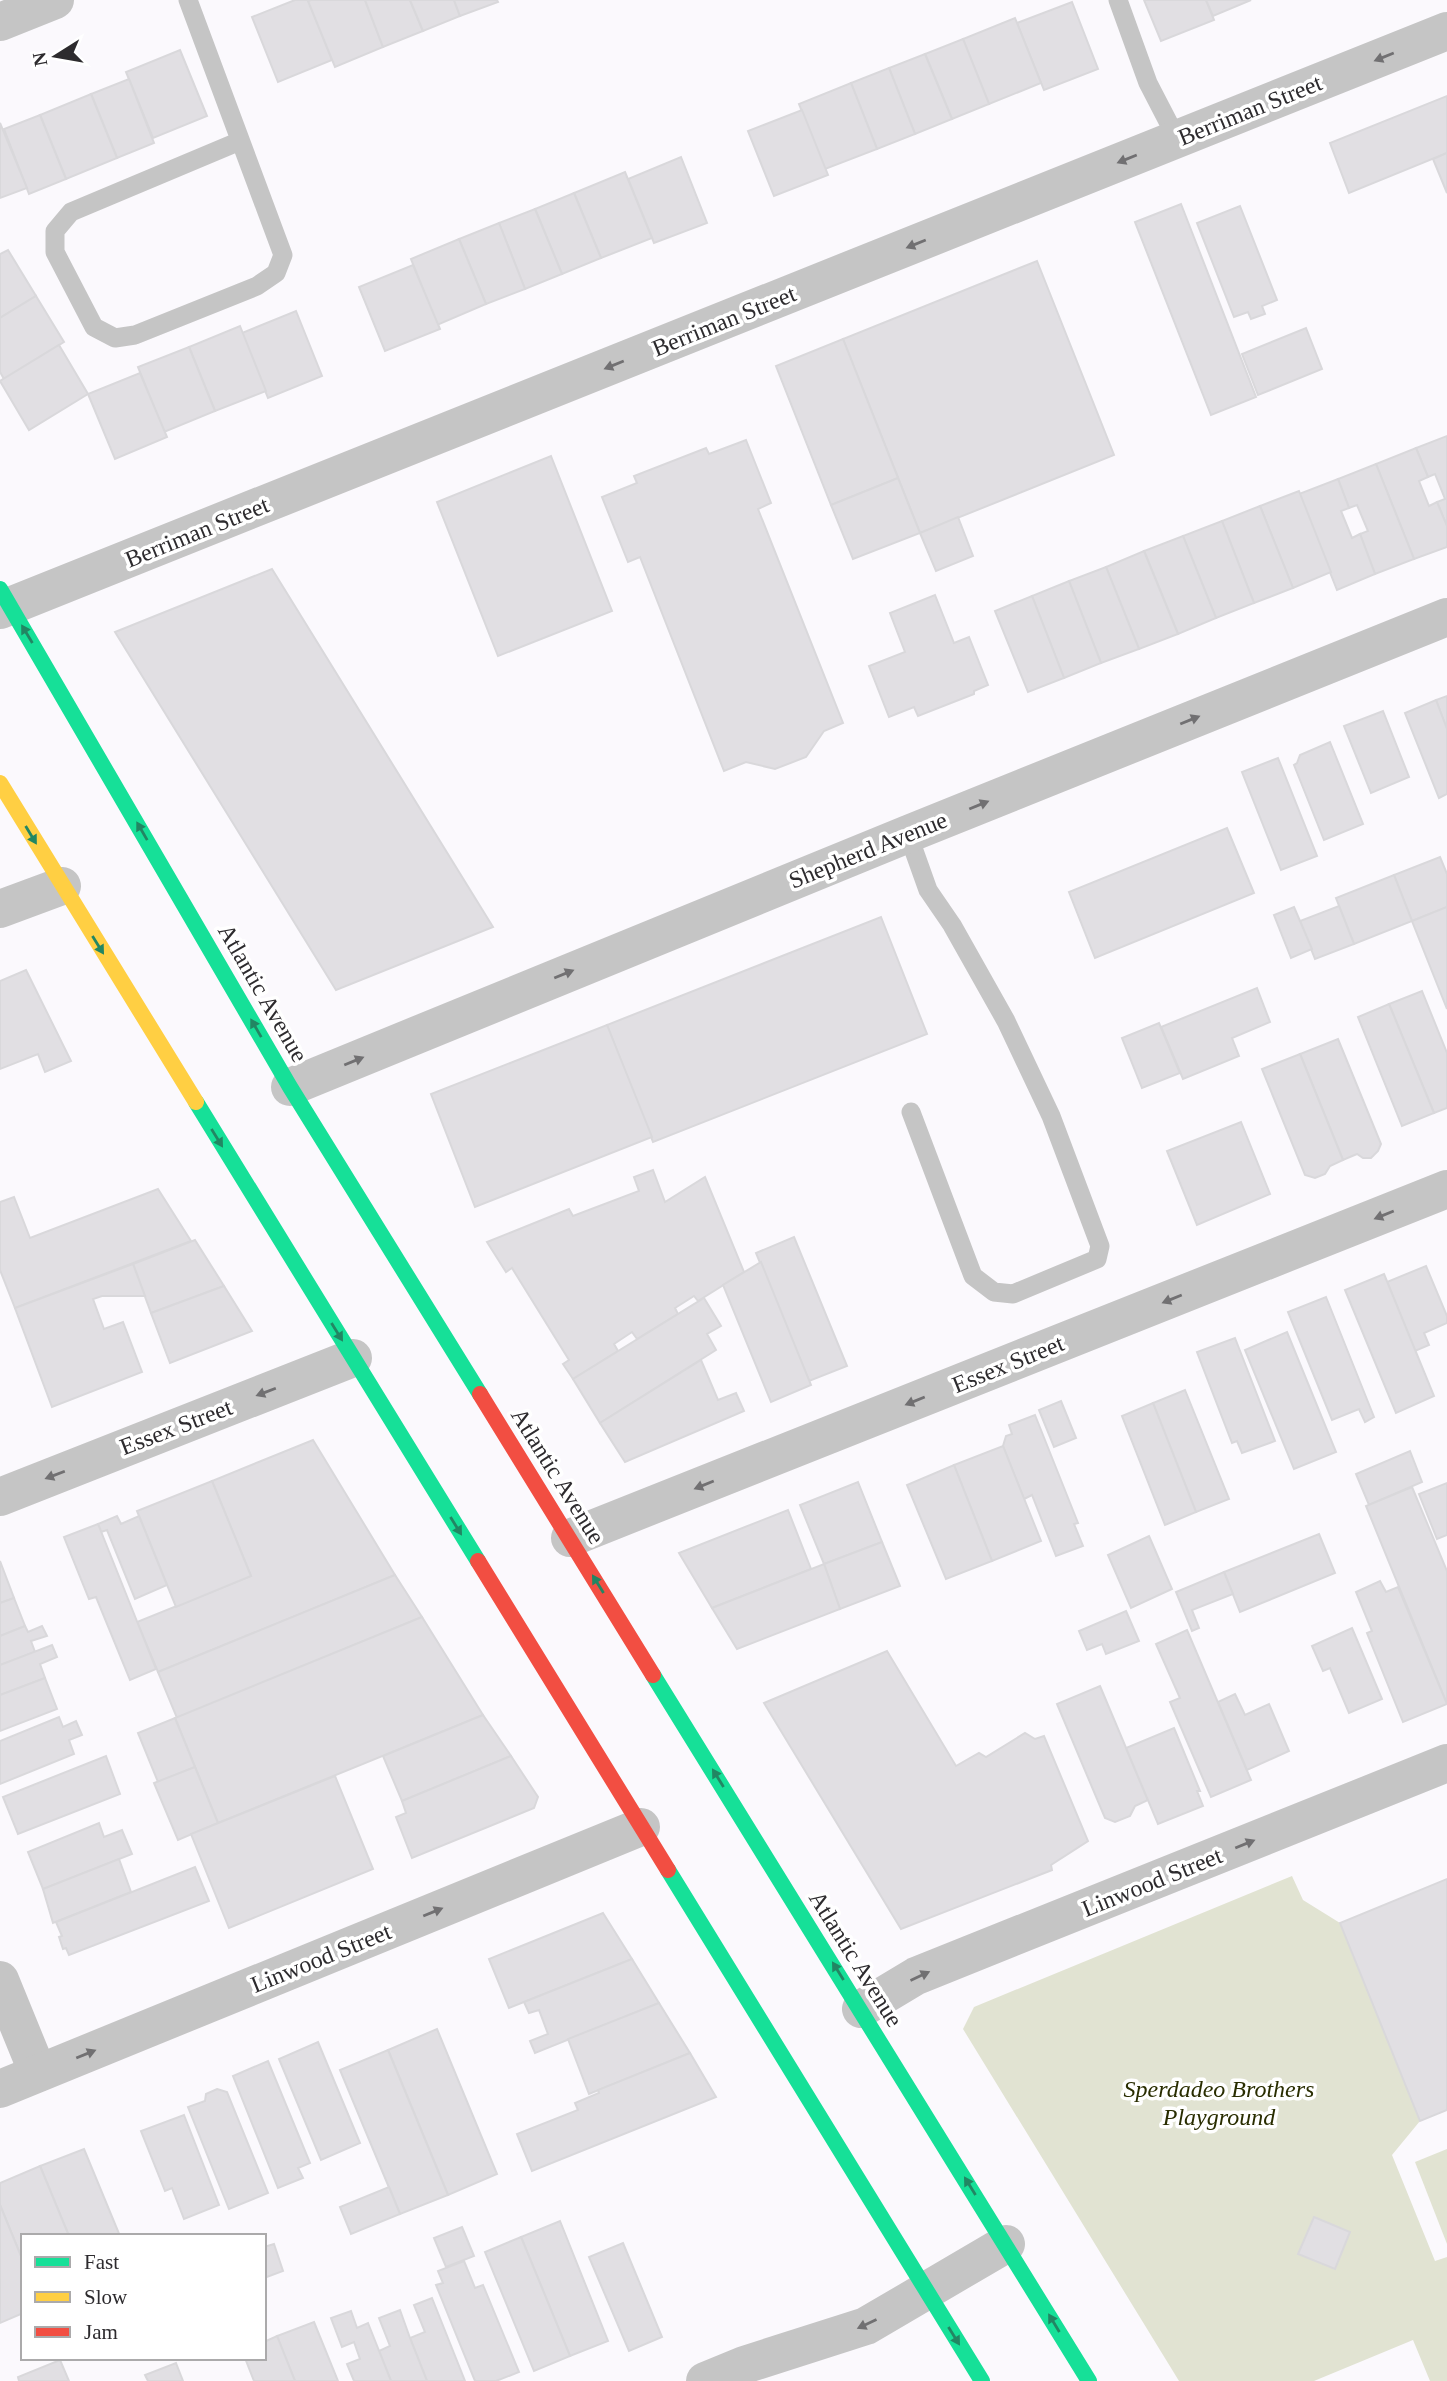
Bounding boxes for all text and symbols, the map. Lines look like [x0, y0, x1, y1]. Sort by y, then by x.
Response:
north arrow [21, 21, 91, 91]
text: N [28, 50, 51, 68]
one-way arrow [1373, 51, 1394, 62]
street label: Berriman Street [1174, 69, 1326, 151]
one-way arrow [1116, 154, 1137, 165]
one-way arrow [905, 239, 926, 250]
street label: Berriman Street [648, 280, 800, 362]
one-way arrow [603, 360, 624, 371]
street label: Berriman Street [121, 491, 273, 573]
one-way arrow [21, 625, 33, 644]
one-way arrow [1180, 715, 1201, 726]
one-way arrow [969, 800, 990, 811]
street label: Shepherd Avenue [785, 806, 951, 894]
one-way arrow [136, 821, 148, 840]
one-way arrow [25, 825, 37, 844]
street label: Atlantic Avenue [213, 919, 313, 1067]
one-way arrow [92, 935, 105, 954]
one-way arrow [554, 969, 575, 980]
one-way arrow [250, 1018, 262, 1037]
one-way arrow [343, 1055, 364, 1066]
one-way arrow [211, 1129, 224, 1148]
one-way arrow [1373, 1209, 1394, 1220]
one-way arrow [1162, 1293, 1183, 1304]
one-way arrow [330, 1322, 343, 1342]
street label: Essex Street [948, 1330, 1068, 1398]
one-way arrow [256, 1386, 277, 1397]
street label: Essex Street [116, 1394, 236, 1460]
one-way arrow [905, 1395, 926, 1406]
street label: Atlantic Avenue [506, 1403, 610, 1549]
one-way arrow [44, 1470, 65, 1481]
one-way arrow [693, 1479, 714, 1490]
one-way arrow [450, 1516, 462, 1535]
one-way arrow [592, 1575, 605, 1594]
one-way arrow [711, 1768, 724, 1787]
one-way arrow [1234, 1839, 1255, 1850]
street label: Linwood Street [1078, 1842, 1226, 1922]
street label: Atlantic Avenue [804, 1886, 908, 2032]
one-way arrow [422, 1907, 443, 1918]
street label: Linwood Street [247, 1918, 395, 1998]
one-way arrow [831, 1962, 844, 1981]
one-way arrow [910, 1970, 930, 1981]
one-way arrow [76, 2048, 97, 2059]
park label: Sperdadeo Brothers Playground [1124, 2076, 1314, 2130]
one-way arrow [964, 2176, 977, 2195]
legend [21, 2234, 266, 2360]
text: Fast [84, 2250, 119, 2274]
text: Slow [84, 2285, 128, 2309]
one-way arrow [1047, 2313, 1060, 2332]
one-way arrow [857, 2319, 877, 2330]
text: Jam [84, 2320, 118, 2344]
one-way arrow [948, 2326, 961, 2346]

